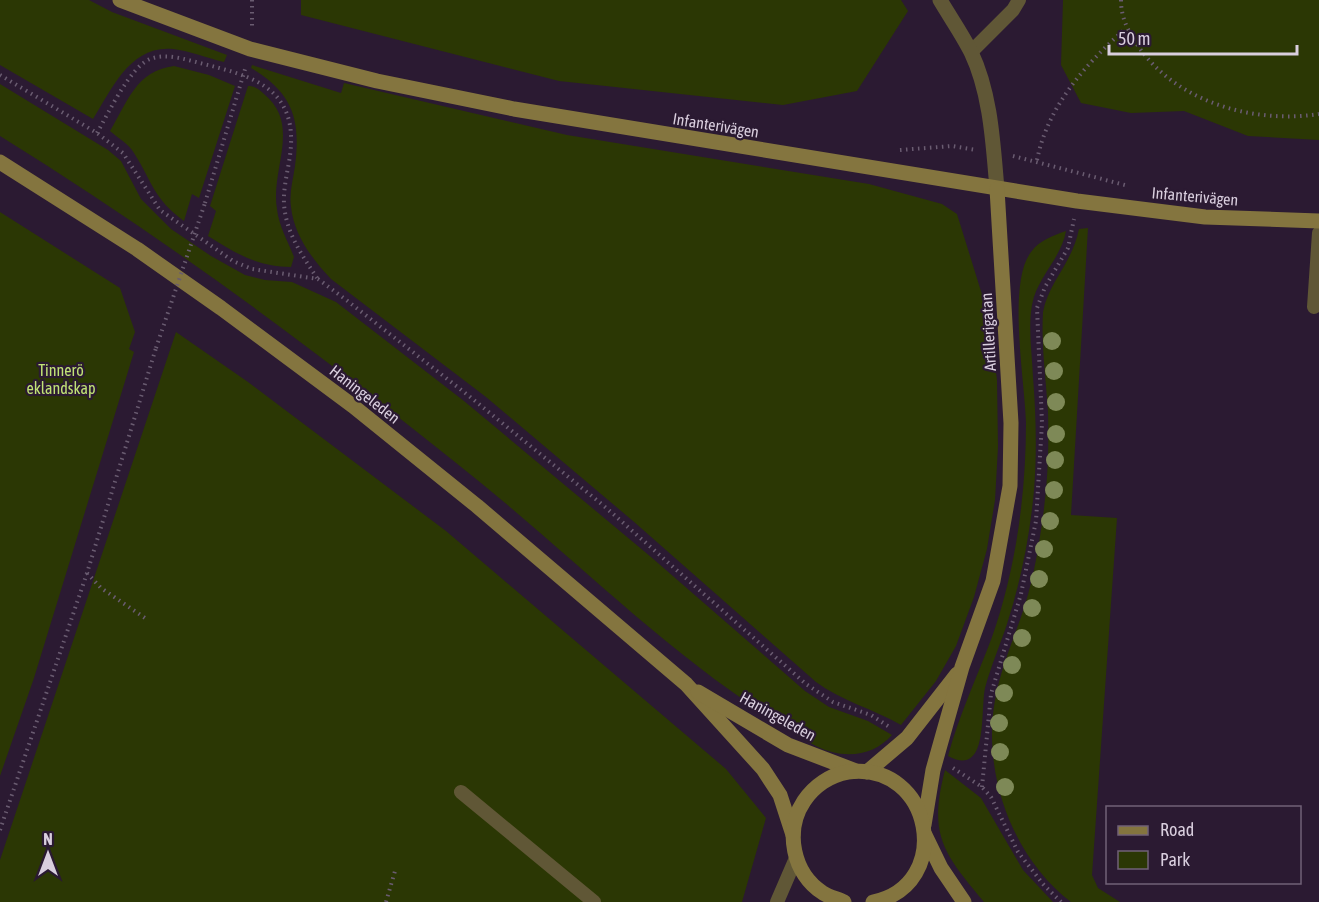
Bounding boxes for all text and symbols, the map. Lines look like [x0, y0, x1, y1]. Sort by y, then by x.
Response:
scale bar [1109, 18, 1296, 56]
text: 50 m [1118, 28, 1150, 49]
street label: Infanterivägen [671, 109, 760, 142]
street label: Infanterivägen [1151, 183, 1239, 210]
street label: Artillerigatan [977, 292, 1000, 372]
park label: Tinnerö eklandskap [26, 361, 96, 398]
street label: Haningeleden [326, 361, 403, 428]
street label: Haningeleden [737, 688, 819, 745]
legend [1106, 806, 1301, 884]
text: Road [1160, 819, 1194, 840]
north arrow [18, 824, 78, 884]
text: N [43, 830, 53, 848]
text: Park [1160, 849, 1190, 870]

